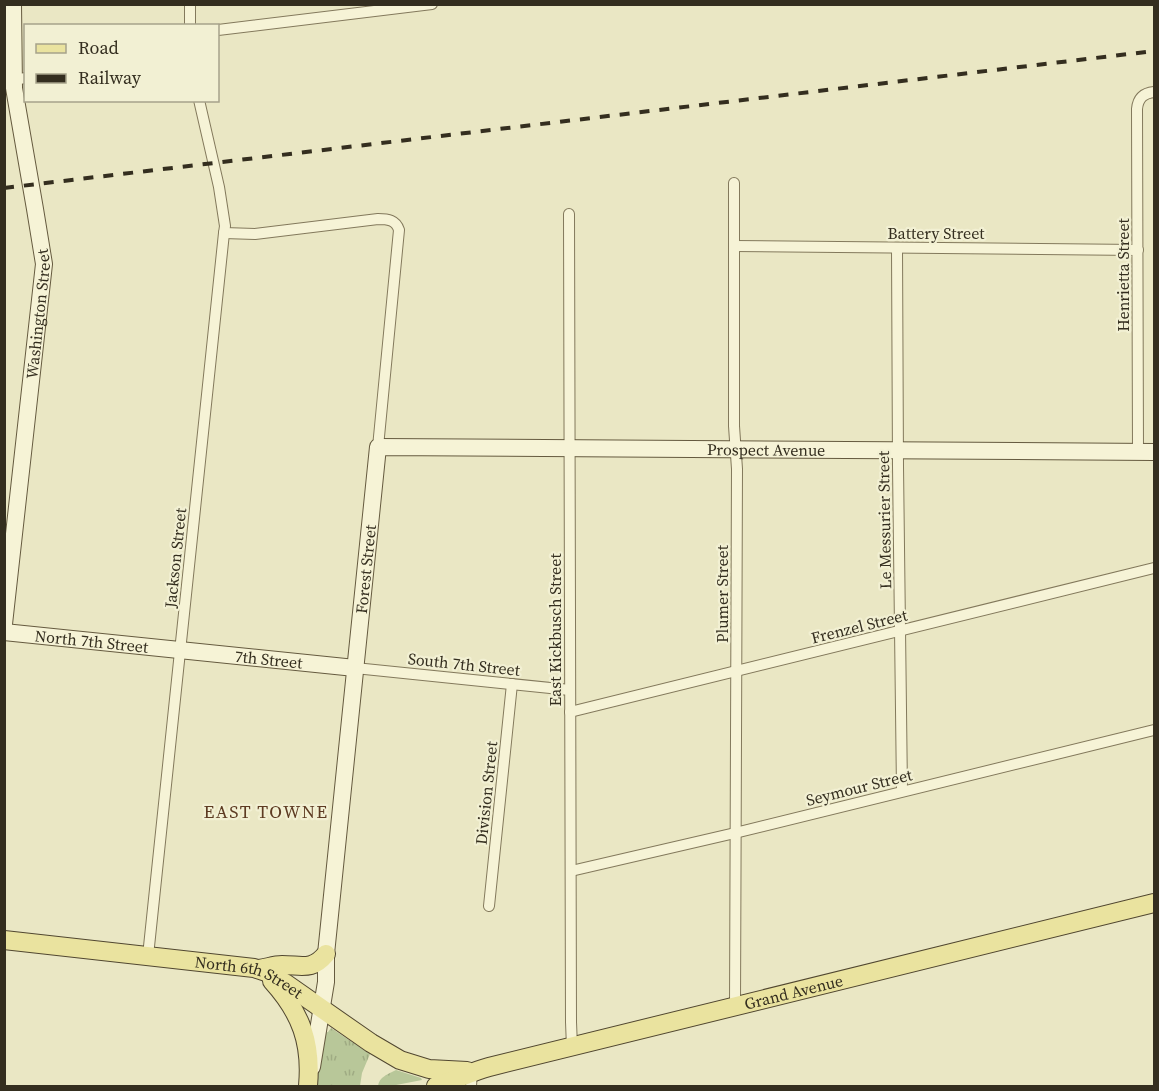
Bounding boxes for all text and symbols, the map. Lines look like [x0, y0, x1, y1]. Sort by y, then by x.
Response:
legend [24, 24, 219, 102]
text: Road [78, 35, 119, 60]
text: Railway [78, 65, 142, 90]
street label: Henrietta Street [1112, 217, 1134, 332]
street label: Battery Street [887, 222, 985, 244]
street label: Washington Street [20, 247, 55, 380]
street label: Prospect Avenue [707, 438, 825, 461]
street label: Le Messurier Street [872, 450, 896, 589]
street label: Jackson Street [159, 506, 191, 610]
street label: Forest Street [350, 523, 381, 615]
street label: Plumer Street [711, 544, 733, 643]
street label: East Kickbusch Street [544, 553, 566, 707]
street label: Frenzel Street [809, 603, 910, 649]
street label: North 7th Street [34, 624, 150, 658]
street label: 7th Street [234, 645, 304, 674]
street label: South 7th Street [407, 647, 522, 681]
street label: Division Street [470, 739, 502, 846]
street label: Seymour Street [804, 763, 915, 811]
district label: EAST TOWNE [203, 799, 329, 824]
street label: North 6th Street [194, 950, 308, 1004]
street label: Grand Avenue [742, 969, 845, 1015]

